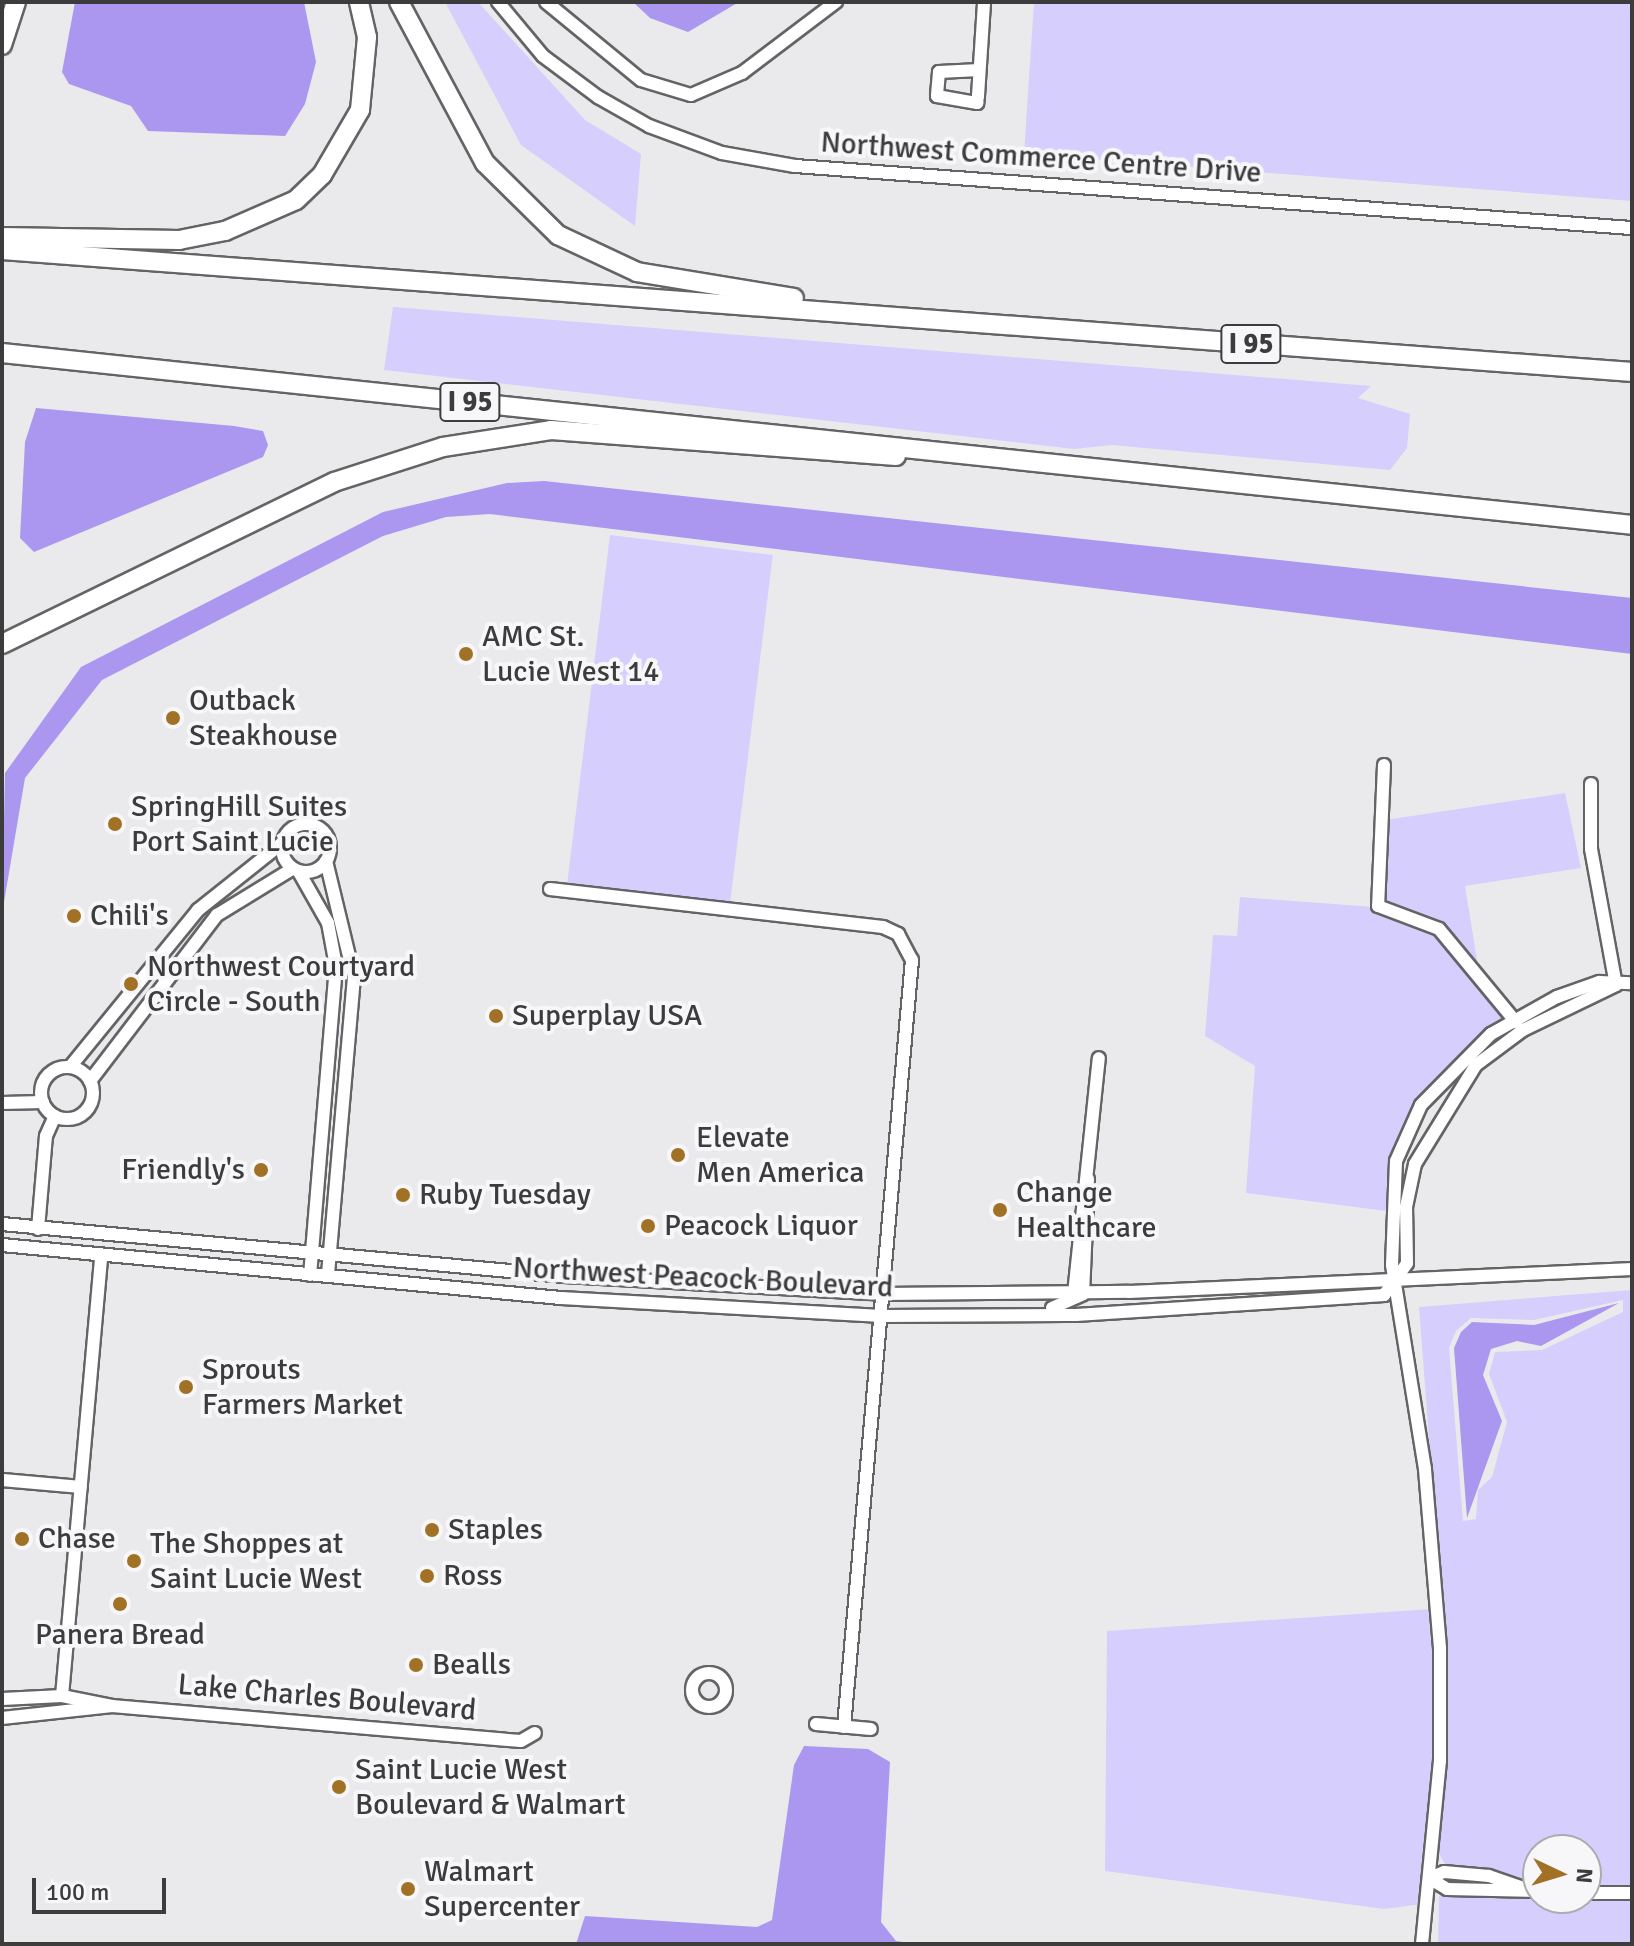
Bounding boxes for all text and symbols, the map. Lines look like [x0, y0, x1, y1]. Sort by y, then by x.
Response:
street label: Northwest Commerce Centre Drive [819, 125, 1263, 191]
road number: I 95 [1219, 320, 1283, 368]
road number: I 95 [438, 378, 502, 426]
place label: AMC St. Lucie West 14 [482, 619, 659, 690]
marker: AMC St. Lucie West 14 [457, 645, 475, 663]
place label: Outback Steakhouse [189, 683, 338, 754]
marker: Outback Steakhouse [164, 709, 182, 727]
place label: SpringHill Suites Port Saint Lucie [131, 789, 347, 860]
marker: SpringHill Suites Port Saint Lucie [106, 815, 124, 833]
place label: Chili's [90, 898, 169, 934]
marker: Chili's [65, 907, 83, 925]
place label: Northwest Courtyard Circle - South [147, 949, 415, 1020]
marker: Northwest Courtyard Circle - South [122, 975, 140, 993]
place label: Superplay USA [512, 998, 702, 1034]
marker: Superplay USA [487, 1007, 505, 1025]
place label: Elevate Men America [696, 1120, 865, 1190]
marker: Elevate Men America [667, 1144, 689, 1166]
place label: Friendly's [121, 1152, 245, 1188]
marker: Friendly's [252, 1161, 270, 1179]
place label: Change Healthcare [1016, 1175, 1156, 1246]
place label: Ruby Tuesday [419, 1177, 591, 1213]
marker: Ruby Tuesday [394, 1186, 412, 1204]
marker: Change Healthcare [991, 1201, 1009, 1219]
place label: Peacock Liquor [664, 1208, 858, 1244]
marker: Peacock Liquor [639, 1217, 657, 1235]
street label: Northwest Peacock Boulevard [512, 1250, 894, 1306]
place label: Sprouts Farmers Market [202, 1352, 403, 1422]
marker: Sprouts Farmers Market [177, 1378, 195, 1396]
place label: Staples [448, 1512, 543, 1548]
place label: Chase [38, 1521, 116, 1557]
marker: Staples [423, 1521, 441, 1539]
place label: The Shoppes at Saint Lucie West [150, 1526, 362, 1596]
marker: Chase [13, 1530, 31, 1548]
marker: The Shoppes at Saint Lucie West [125, 1552, 143, 1570]
place label: Ross [443, 1558, 502, 1594]
marker: Ross [418, 1567, 436, 1585]
marker: Panera Bread [111, 1595, 129, 1613]
place label: Panera Bread [35, 1617, 205, 1653]
place label: Bealls [432, 1647, 511, 1683]
marker: Bealls [407, 1656, 425, 1674]
street label: Lake Charles Boulevard [176, 1667, 478, 1729]
place label: Saint Lucie West Boulevard & Walmart [355, 1752, 625, 1822]
marker: Saint Lucie West Boulevard & Walmart [330, 1778, 348, 1796]
north arrow [1522, 1834, 1602, 1914]
place label: Walmart Supercenter [424, 1854, 580, 1924]
scale bar [36, 1862, 170, 1912]
text: N [1570, 1867, 1598, 1884]
text: 100 m [46, 1877, 109, 1907]
marker: Walmart Supercenter [399, 1880, 417, 1898]

